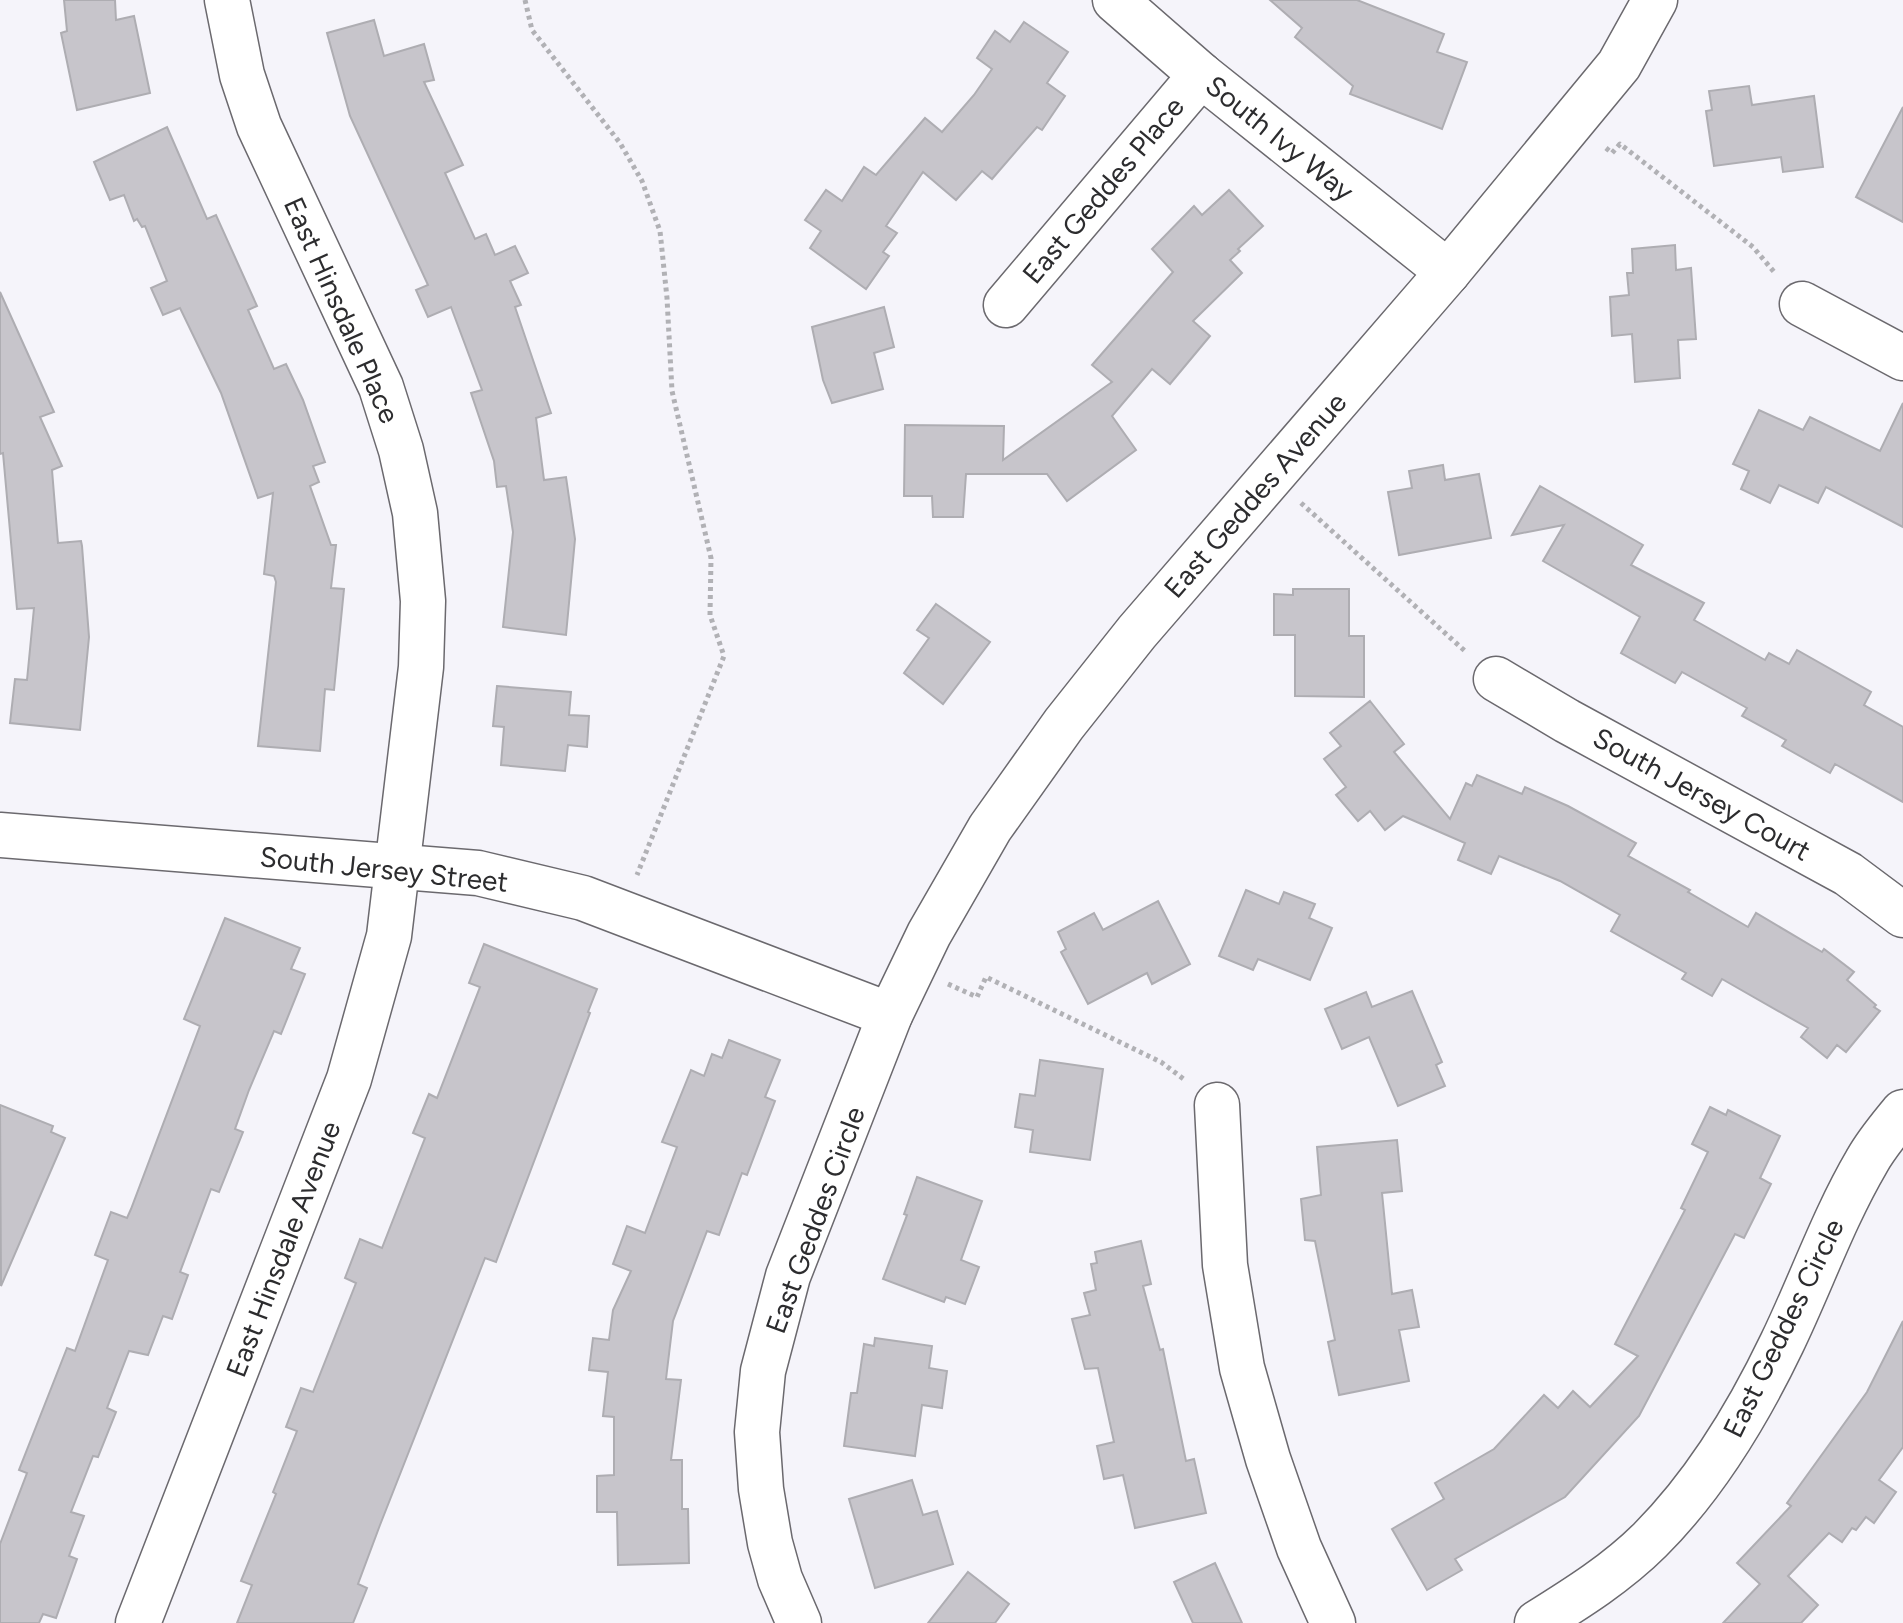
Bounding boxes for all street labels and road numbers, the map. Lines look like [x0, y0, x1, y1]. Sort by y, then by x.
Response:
street label: South Ivy Way [1199, 68, 1361, 208]
street label: East Geddes Place [1015, 90, 1191, 290]
street label: East Hinsdale Place [277, 192, 407, 428]
street label: East Geddes Avenue [1157, 385, 1353, 605]
street label: South Jersey Court [1587, 720, 1817, 868]
street label: South Jersey Street [258, 839, 510, 899]
street label: East Geddes Circle [758, 1102, 872, 1338]
street label: East Hinsdale Avenue [219, 1116, 347, 1382]
street label: East Geddes Circle [1715, 1213, 1851, 1443]

